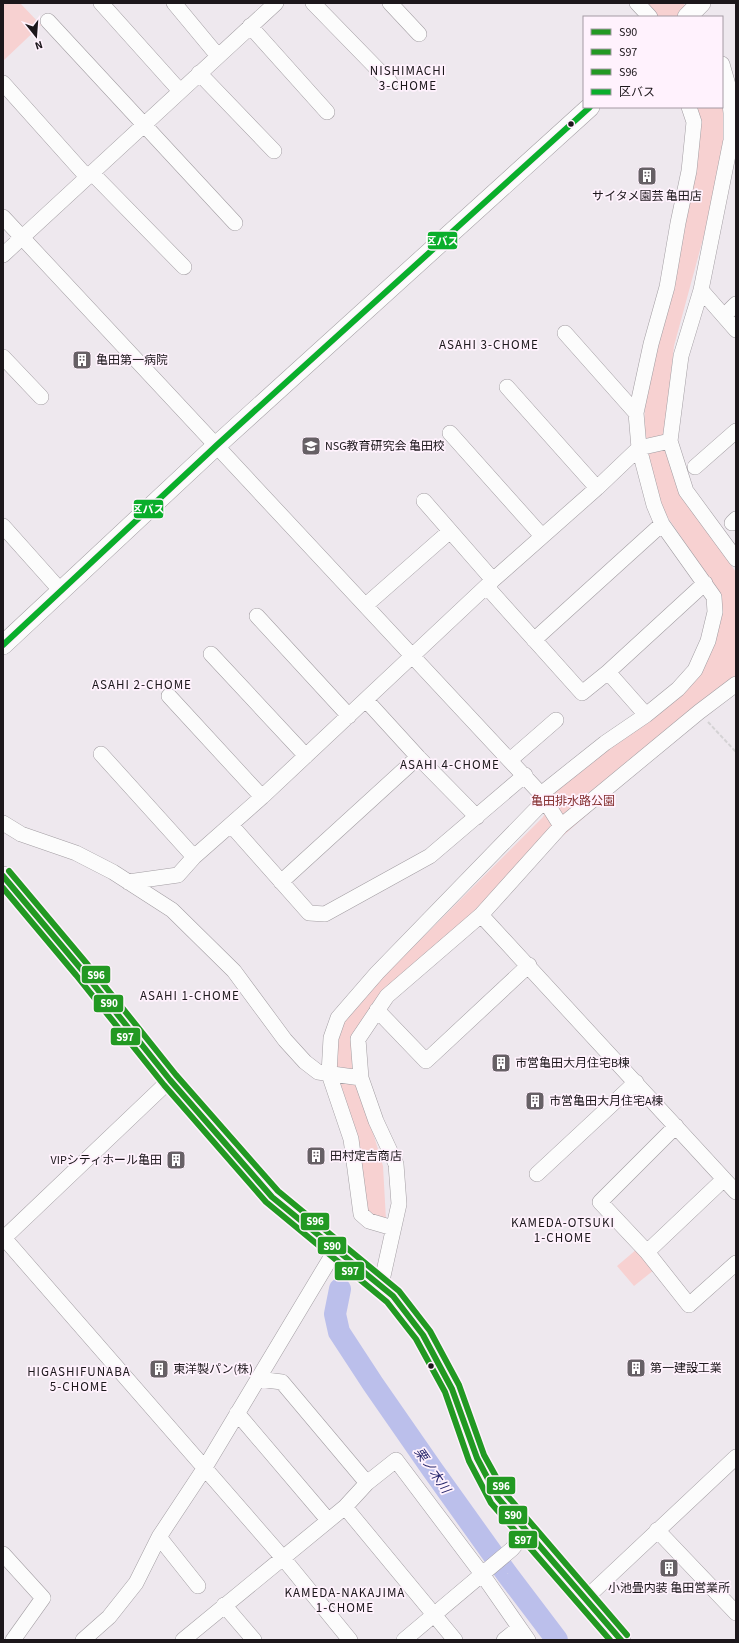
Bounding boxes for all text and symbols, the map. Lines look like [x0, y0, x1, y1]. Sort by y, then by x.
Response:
north arrow [16, 16, 56, 56]
legend [583, 16, 723, 108]
text: S90 [619, 24, 637, 41]
text: N [33, 37, 44, 53]
text: S97 [619, 44, 637, 61]
district label: NISHIMACHI 3-CHOME [370, 62, 446, 95]
text: S96 [619, 64, 637, 81]
text: 区バス [619, 84, 655, 101]
unlabelled marker [566, 119, 576, 129]
building icon: サイタメ園芸 亀田店 [636, 165, 658, 187]
place label: サイタメ園芸 亀田店 [592, 188, 702, 205]
line badge: 区バス [427, 231, 458, 250]
text: 区バス [426, 234, 459, 249]
district label: ASAHI 3-CHOME [439, 336, 539, 354]
building icon: 亀田第一病院 [71, 349, 93, 371]
place label: 亀田第一病院 [96, 352, 168, 369]
school or university icon: NSG教育研究会 亀田校 [300, 435, 322, 457]
place label: NSG教育研究会 亀田校 [325, 438, 445, 455]
line badge: 区バス [133, 499, 164, 519]
text: 区バス [132, 502, 165, 517]
district label: ASAHI 2-CHOME [92, 676, 192, 694]
district label: ASAHI 4-CHOME [400, 756, 500, 774]
park label: 亀田排水路公園 [531, 793, 615, 810]
line badge: S96 [81, 965, 111, 984]
text: S96 [87, 968, 105, 983]
district label: ASAHI 1-CHOME [140, 987, 240, 1005]
line badge: S90 [93, 994, 124, 1013]
text: S90 [100, 996, 118, 1011]
line badge: S97 [110, 1027, 141, 1046]
text: S97 [116, 1030, 134, 1045]
building icon: 市営亀田大月住宅B棟 [490, 1052, 512, 1074]
place label: 市営亀田大月住宅B棟 [515, 1055, 630, 1072]
building icon: 市営亀田大月住宅A棟 [524, 1090, 546, 1112]
place label: 市営亀田大月住宅A棟 [549, 1093, 664, 1110]
building icon: 田村定吉商店 [305, 1145, 327, 1167]
place label: 田村定吉商店 [330, 1148, 402, 1165]
building icon: VIPシティホール亀田 [165, 1149, 187, 1171]
place label: VIPシティホール亀田 [51, 1152, 162, 1169]
line badge: S96 [300, 1212, 330, 1231]
text: S96 [306, 1214, 324, 1229]
district label: KAMEDA-OTSUKI 1-CHOME [511, 1214, 615, 1247]
line badge: S90 [317, 1236, 347, 1255]
text: S90 [323, 1239, 341, 1254]
line badge: S97 [334, 1261, 365, 1281]
text: S97 [341, 1264, 359, 1279]
building icon: 第一建設工業 [625, 1357, 647, 1379]
building icon: 東洋製パン(株) [148, 1358, 170, 1380]
place label: 第一建設工業 [650, 1360, 722, 1377]
place label: 東洋製パン(株) [173, 1361, 253, 1378]
unlabelled marker [426, 1361, 436, 1371]
district label: HIGASHIFUNABA 5-CHOME [27, 1363, 131, 1396]
water label: 栗ノ木川 [410, 1444, 456, 1499]
line badge: S96 [486, 1476, 516, 1495]
text: S96 [492, 1479, 510, 1494]
line badge: S90 [498, 1505, 528, 1525]
text: S90 [504, 1508, 522, 1523]
line badge: S97 [508, 1530, 538, 1549]
text: S97 [514, 1533, 532, 1548]
building icon: 小池畳内装 亀田営業所 [658, 1557, 680, 1579]
place label: 小池畳内装 亀田営業所 [608, 1580, 730, 1597]
district label: KAMEDA-NAKAJIMA 1-CHOME [285, 1584, 405, 1617]

